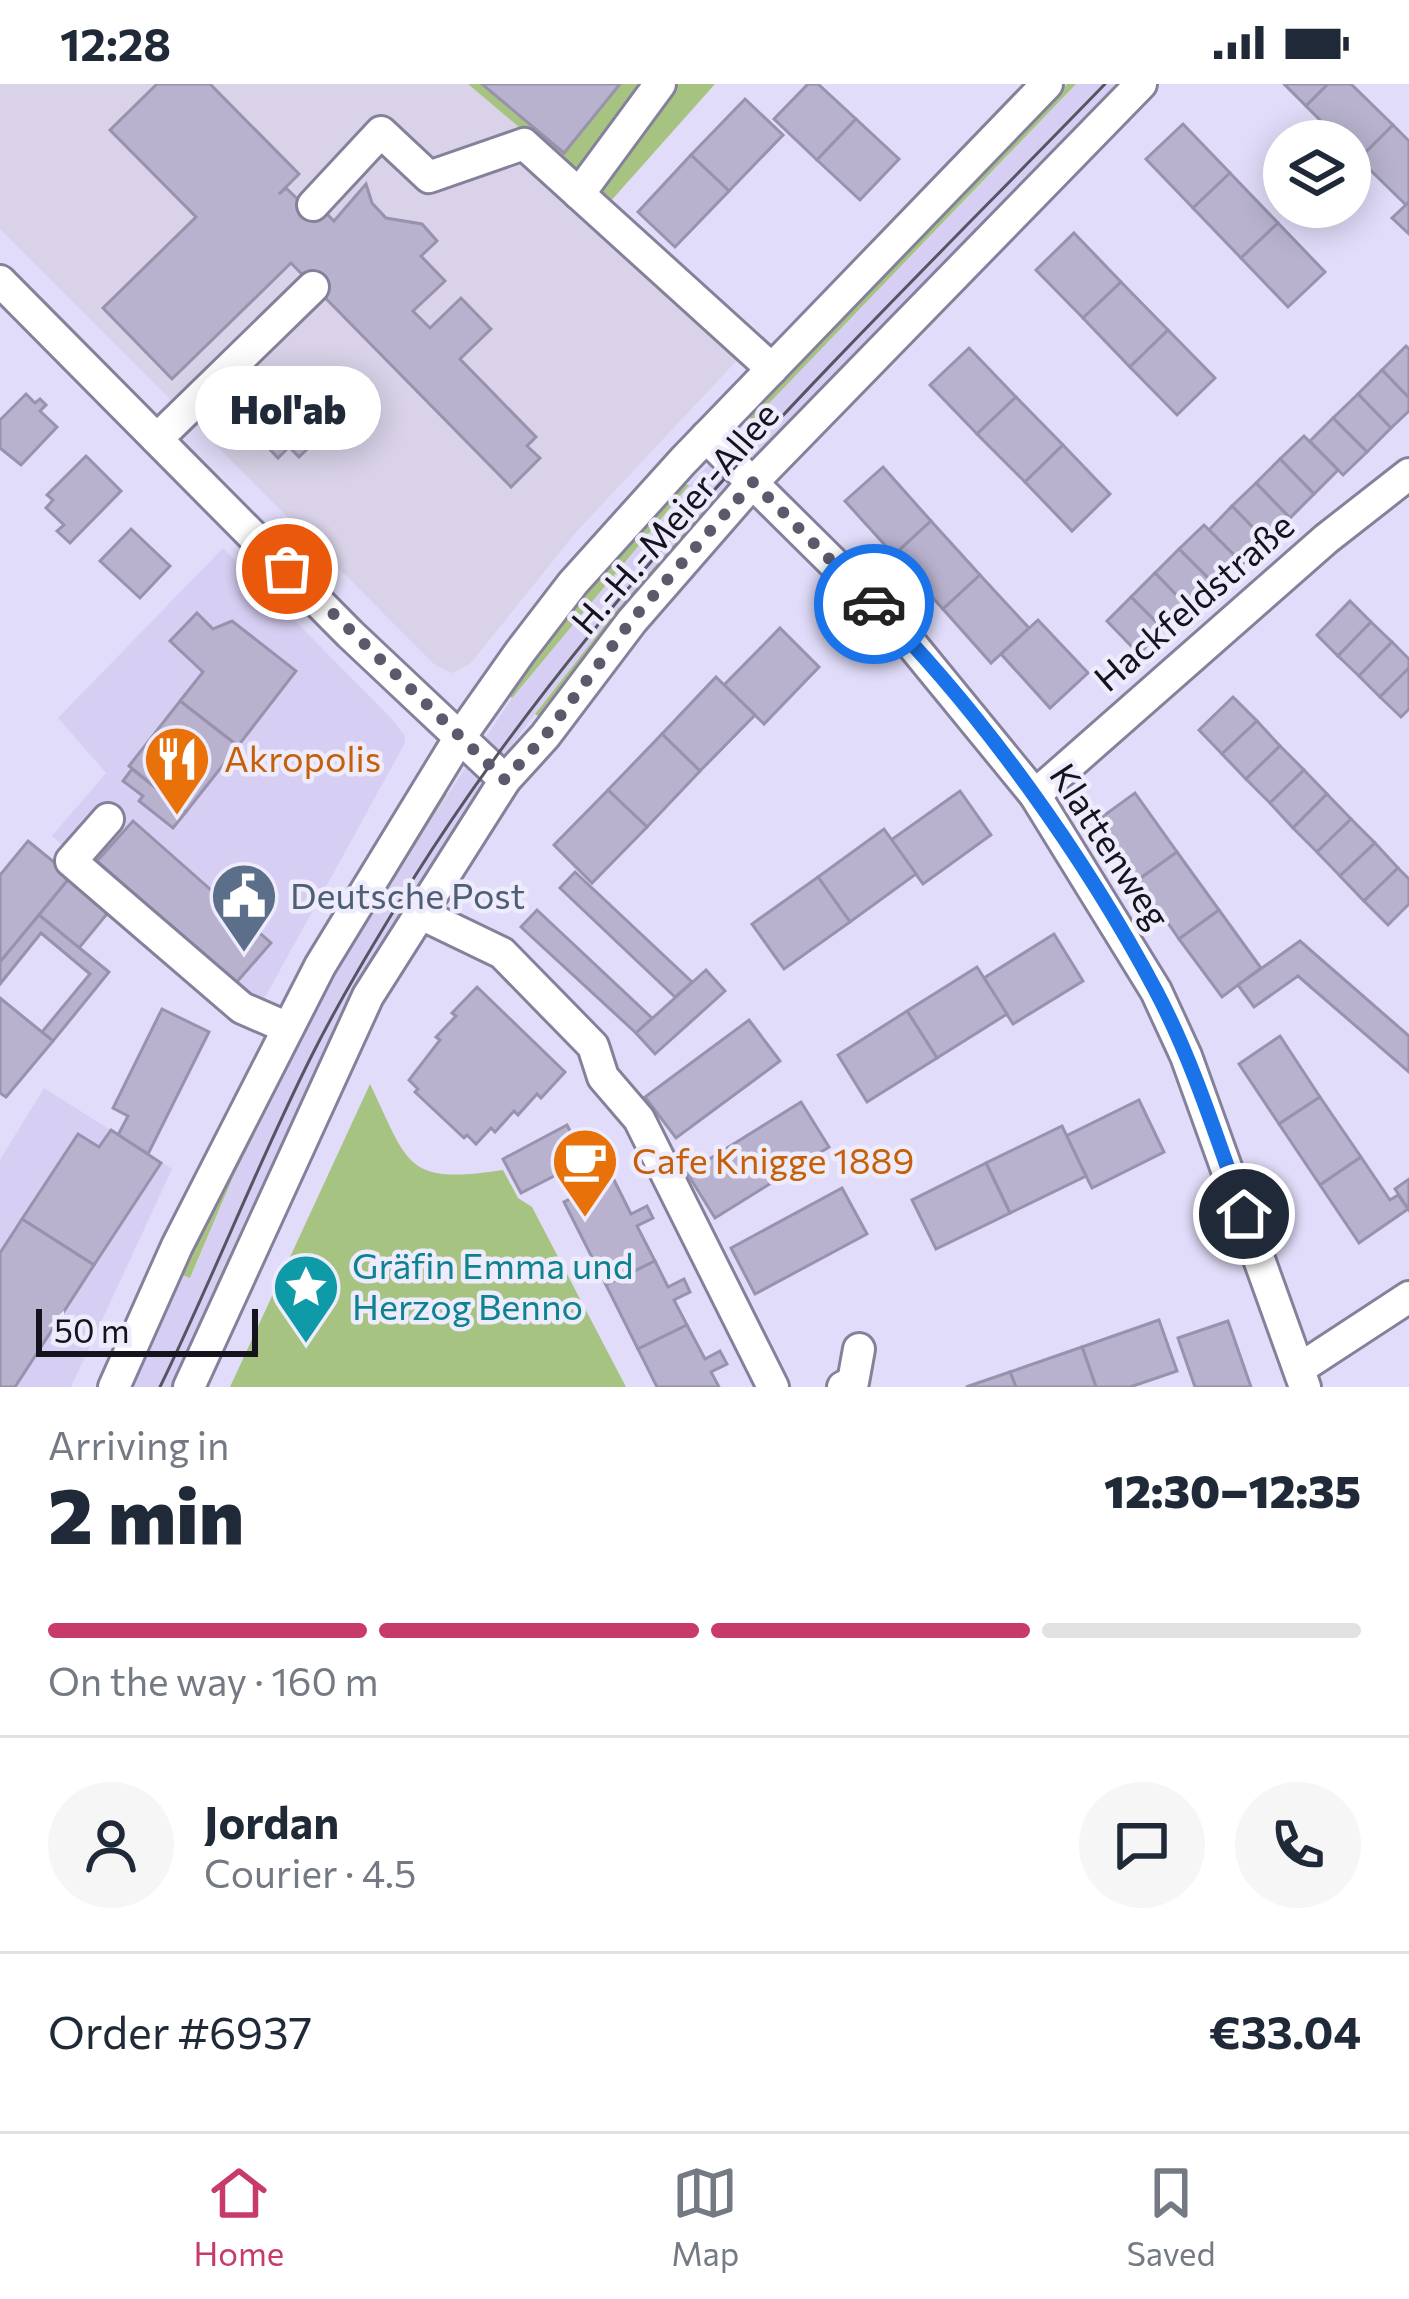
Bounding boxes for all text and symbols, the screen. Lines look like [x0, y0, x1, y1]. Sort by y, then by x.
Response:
text: 12:28 [60, 15, 171, 70]
map controls [1263, 120, 1371, 228]
button: layers [1263, 120, 1371, 228]
callout: Hol'ab [194, 365, 380, 449]
text: Hol'ab [230, 384, 346, 432]
street label: H.-H.-Meier-Allee [561, 392, 786, 642]
street label: Hackfeldstraße [1084, 502, 1301, 699]
pin [236, 518, 338, 620]
icon: bag [254, 536, 320, 602]
courier [814, 544, 934, 664]
icon: car [841, 571, 907, 637]
restaurant icon: Akropolis [142, 724, 212, 818]
place label: Akropolis [224, 735, 381, 779]
street label: Klattenweg [1042, 754, 1181, 935]
public building icon: Deutsche Post [209, 861, 279, 955]
place label: Deutsche Post [290, 872, 525, 916]
cafe icon: Cafe Knigge 1889 [550, 1126, 620, 1220]
place label: Cafe Knigge 1889 [632, 1137, 914, 1181]
pin [1193, 1163, 1295, 1265]
icon: home [1211, 1181, 1277, 1247]
place label: Gräfin Emma und Herzog Benno [352, 1242, 634, 1327]
place icon: Gräfin Emma und Herzog Benno [271, 1252, 341, 1346]
scale bar [36, 1303, 258, 1356]
text: 50 m [54, 1309, 130, 1350]
text: Arriving in [48, 1420, 229, 1468]
text: 12:30–12:35 [1104, 1462, 1361, 1517]
text: 2 min [48, 1465, 244, 1560]
text: On the way · 160 m [48, 1656, 378, 1704]
button: person [48, 1782, 174, 1908]
button: chat [1079, 1782, 1205, 1908]
button: phone [1235, 1782, 1361, 1908]
text: Jordan [204, 1793, 339, 1848]
text: Courier · 4.5 [204, 1848, 416, 1896]
text: Order #6937 [48, 2003, 312, 2058]
text: €33.04 [1209, 2003, 1361, 2058]
tab: Home [194, 2160, 284, 2273]
tab: Map [671, 2160, 739, 2273]
tab: Saved [1126, 2160, 1215, 2273]

